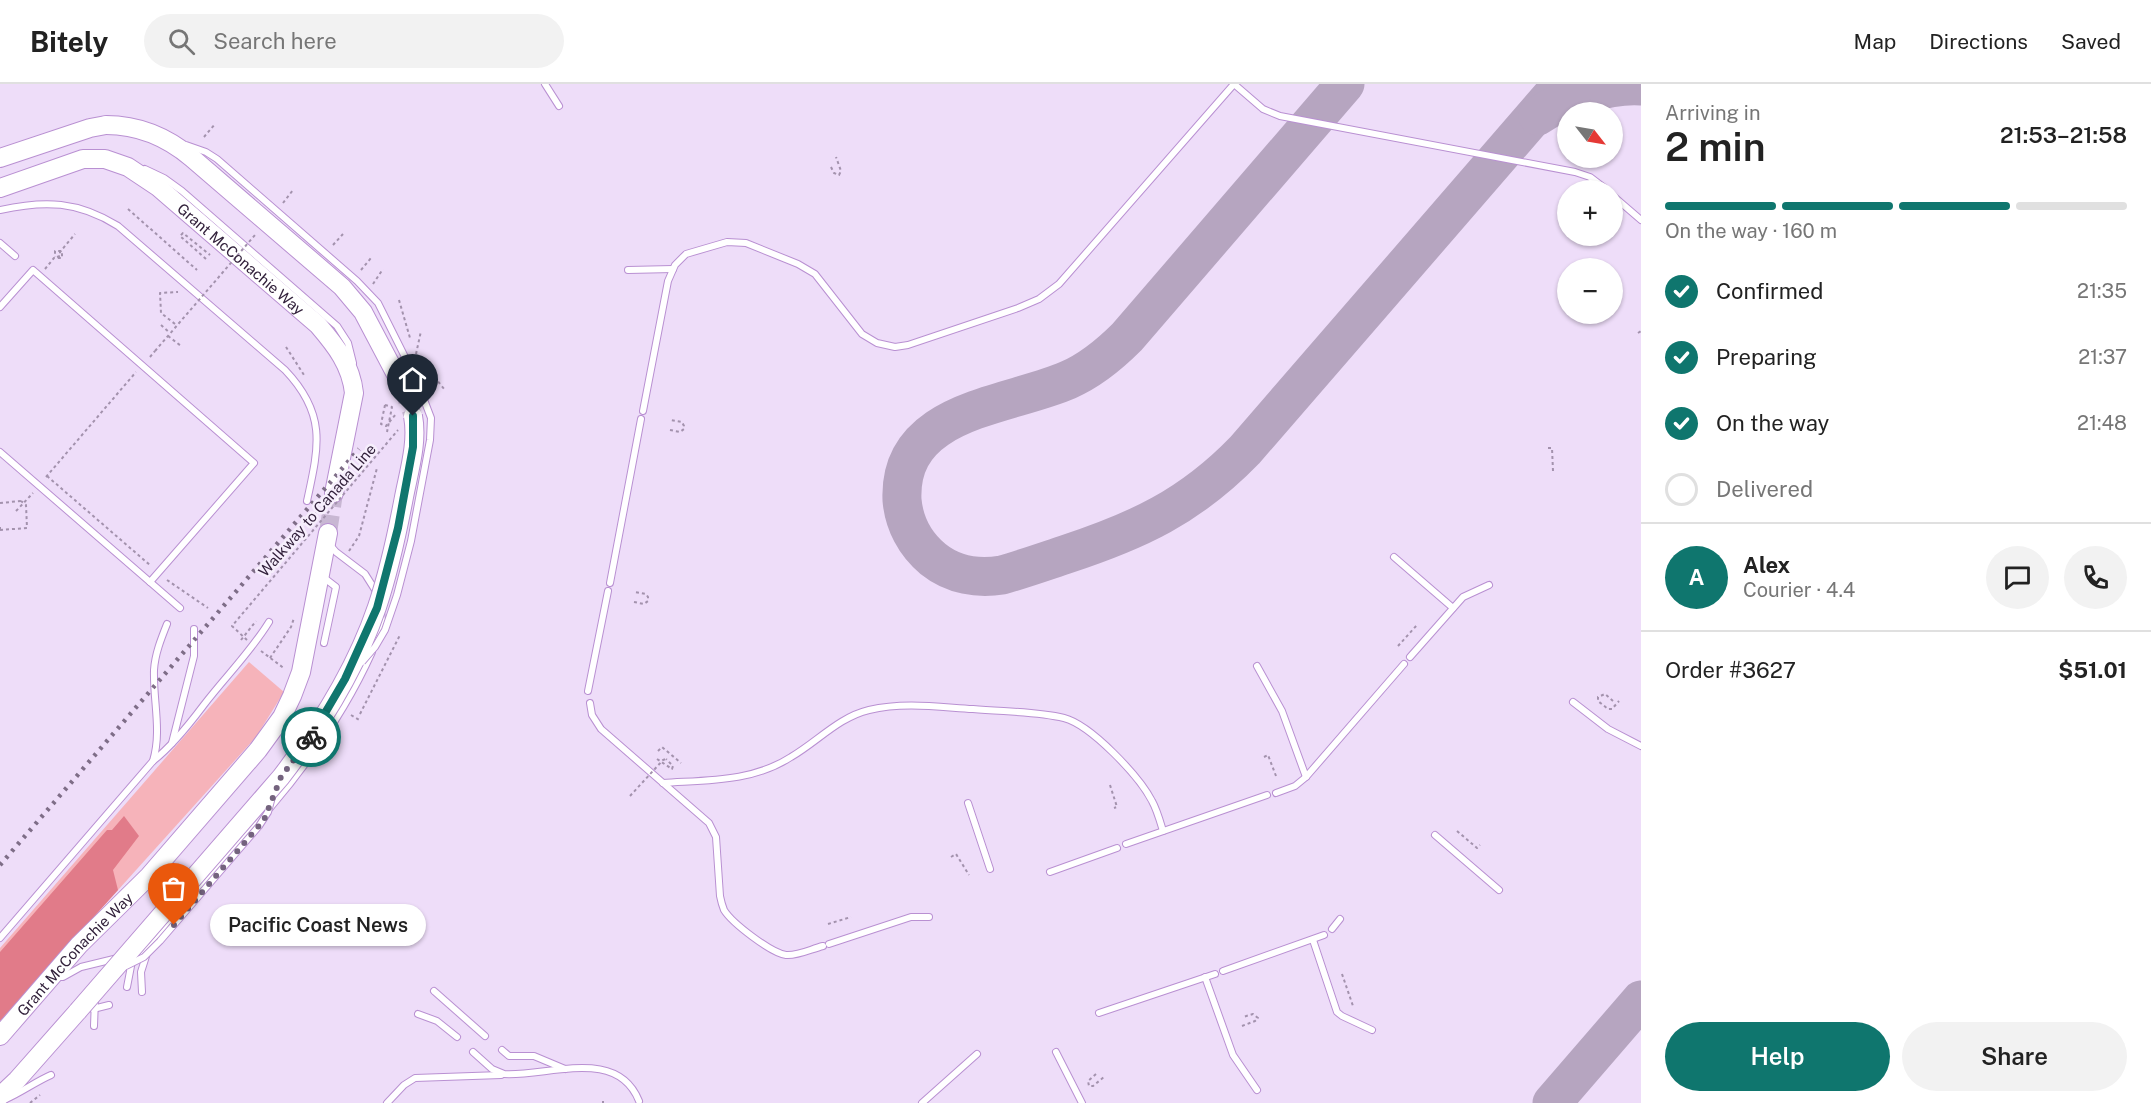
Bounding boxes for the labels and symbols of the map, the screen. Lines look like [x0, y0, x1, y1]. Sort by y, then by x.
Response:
north arrow [1557, 102, 1623, 168]
street label: Grant McConachie Way [174, 199, 308, 318]
pin [387, 354, 438, 416]
street label: Walkway to Canada Line [255, 440, 379, 580]
courier [281, 707, 341, 767]
pin [148, 863, 199, 925]
street label: Grant McConachie Way [13, 889, 136, 1019]
callout: Pacific Coast News [210, 904, 426, 946]

